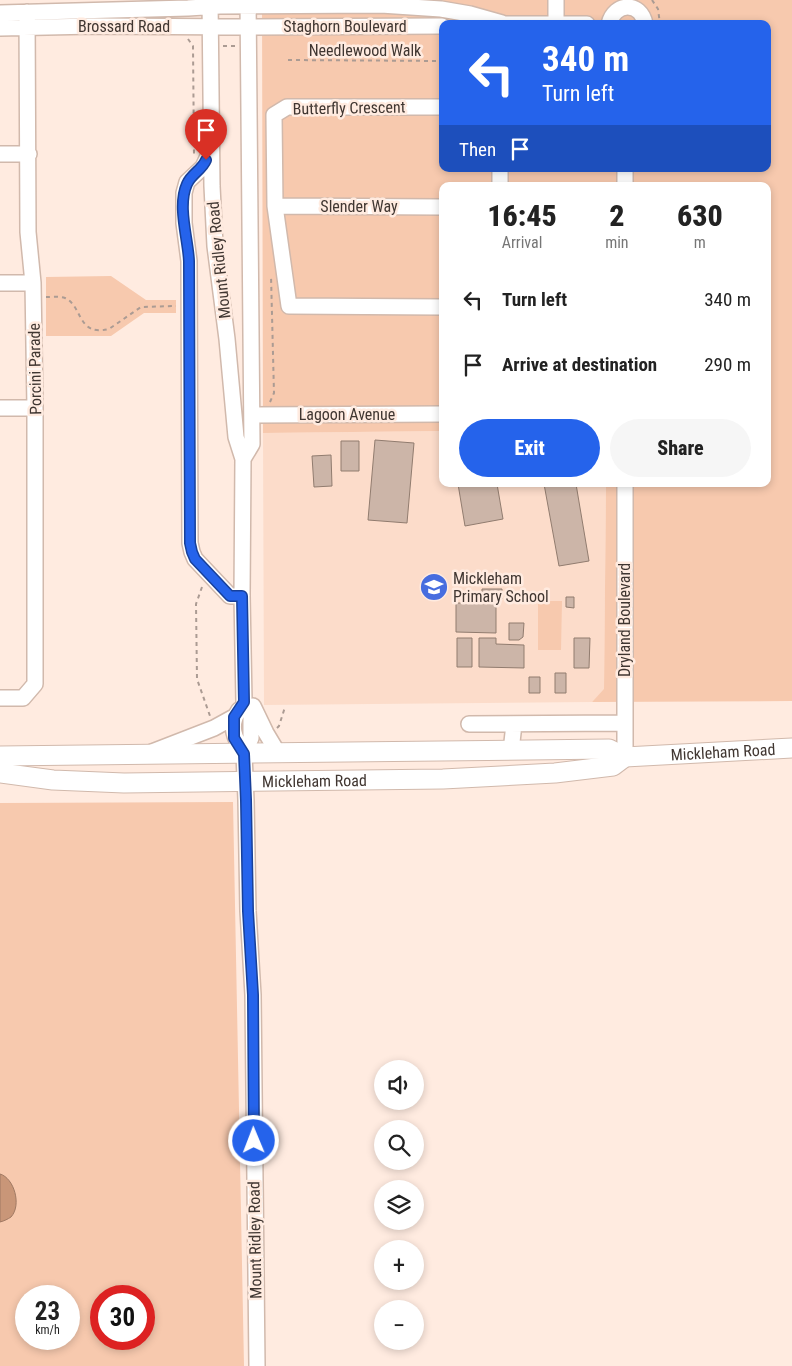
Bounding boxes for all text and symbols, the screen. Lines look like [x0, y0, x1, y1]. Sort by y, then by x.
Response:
street label: Brossard Road [78, 17, 170, 36]
street label: Staghorn Boulevard [283, 17, 407, 36]
text: 340 m [542, 39, 629, 80]
icon: left [459, 40, 524, 105]
street label: Needlewood Walk [309, 41, 422, 60]
text: Turn left [542, 81, 614, 106]
street label: Butterfly Crescent [292, 98, 406, 118]
pin [185, 109, 227, 160]
icon: arrive [192, 116, 220, 144]
icon: arrive [506, 135, 534, 163]
text: Then [459, 138, 496, 161]
street label: Slender Way [320, 197, 398, 216]
text: 16:45 [487, 198, 557, 233]
text: 2 [609, 198, 624, 233]
text: 630 [677, 198, 723, 233]
street label: Mount Ridley Road [203, 201, 235, 319]
text: Arrival [502, 233, 542, 252]
text: min [605, 233, 629, 252]
text: m [694, 233, 706, 252]
icon: left [459, 286, 487, 314]
text: Turn left [502, 288, 567, 311]
text: 340 m [704, 288, 751, 311]
street label: Porcini Parade [25, 323, 45, 415]
icon: arrive [459, 351, 487, 379]
text: Arrive at destination [502, 353, 657, 376]
text: 290 m [704, 353, 751, 376]
street label: Lagoon Avenue [299, 405, 395, 424]
button: Exit [459, 419, 600, 477]
button: Share [610, 419, 751, 477]
street label: Dryland Boulevard [615, 563, 634, 677]
place label: Mickleham Primary School [453, 569, 549, 606]
school or university icon: Mickleham Primary School [419, 572, 449, 602]
street label: Mickleham Road [670, 739, 776, 764]
street label: Mickleham Road [262, 770, 367, 791]
map controls [374, 1060, 424, 1350]
button: sound [374, 1060, 424, 1110]
position arrow [227, 1114, 279, 1166]
button: search [374, 1120, 424, 1170]
button: layers [374, 1180, 424, 1230]
street label: Mount Ridley Road [244, 1181, 266, 1299]
button: + [374, 1240, 424, 1290]
speed limit sign: 30 [90, 1285, 155, 1350]
text: 23 [35, 1297, 60, 1326]
button: − [374, 1300, 424, 1350]
text: km/h [35, 1323, 60, 1337]

